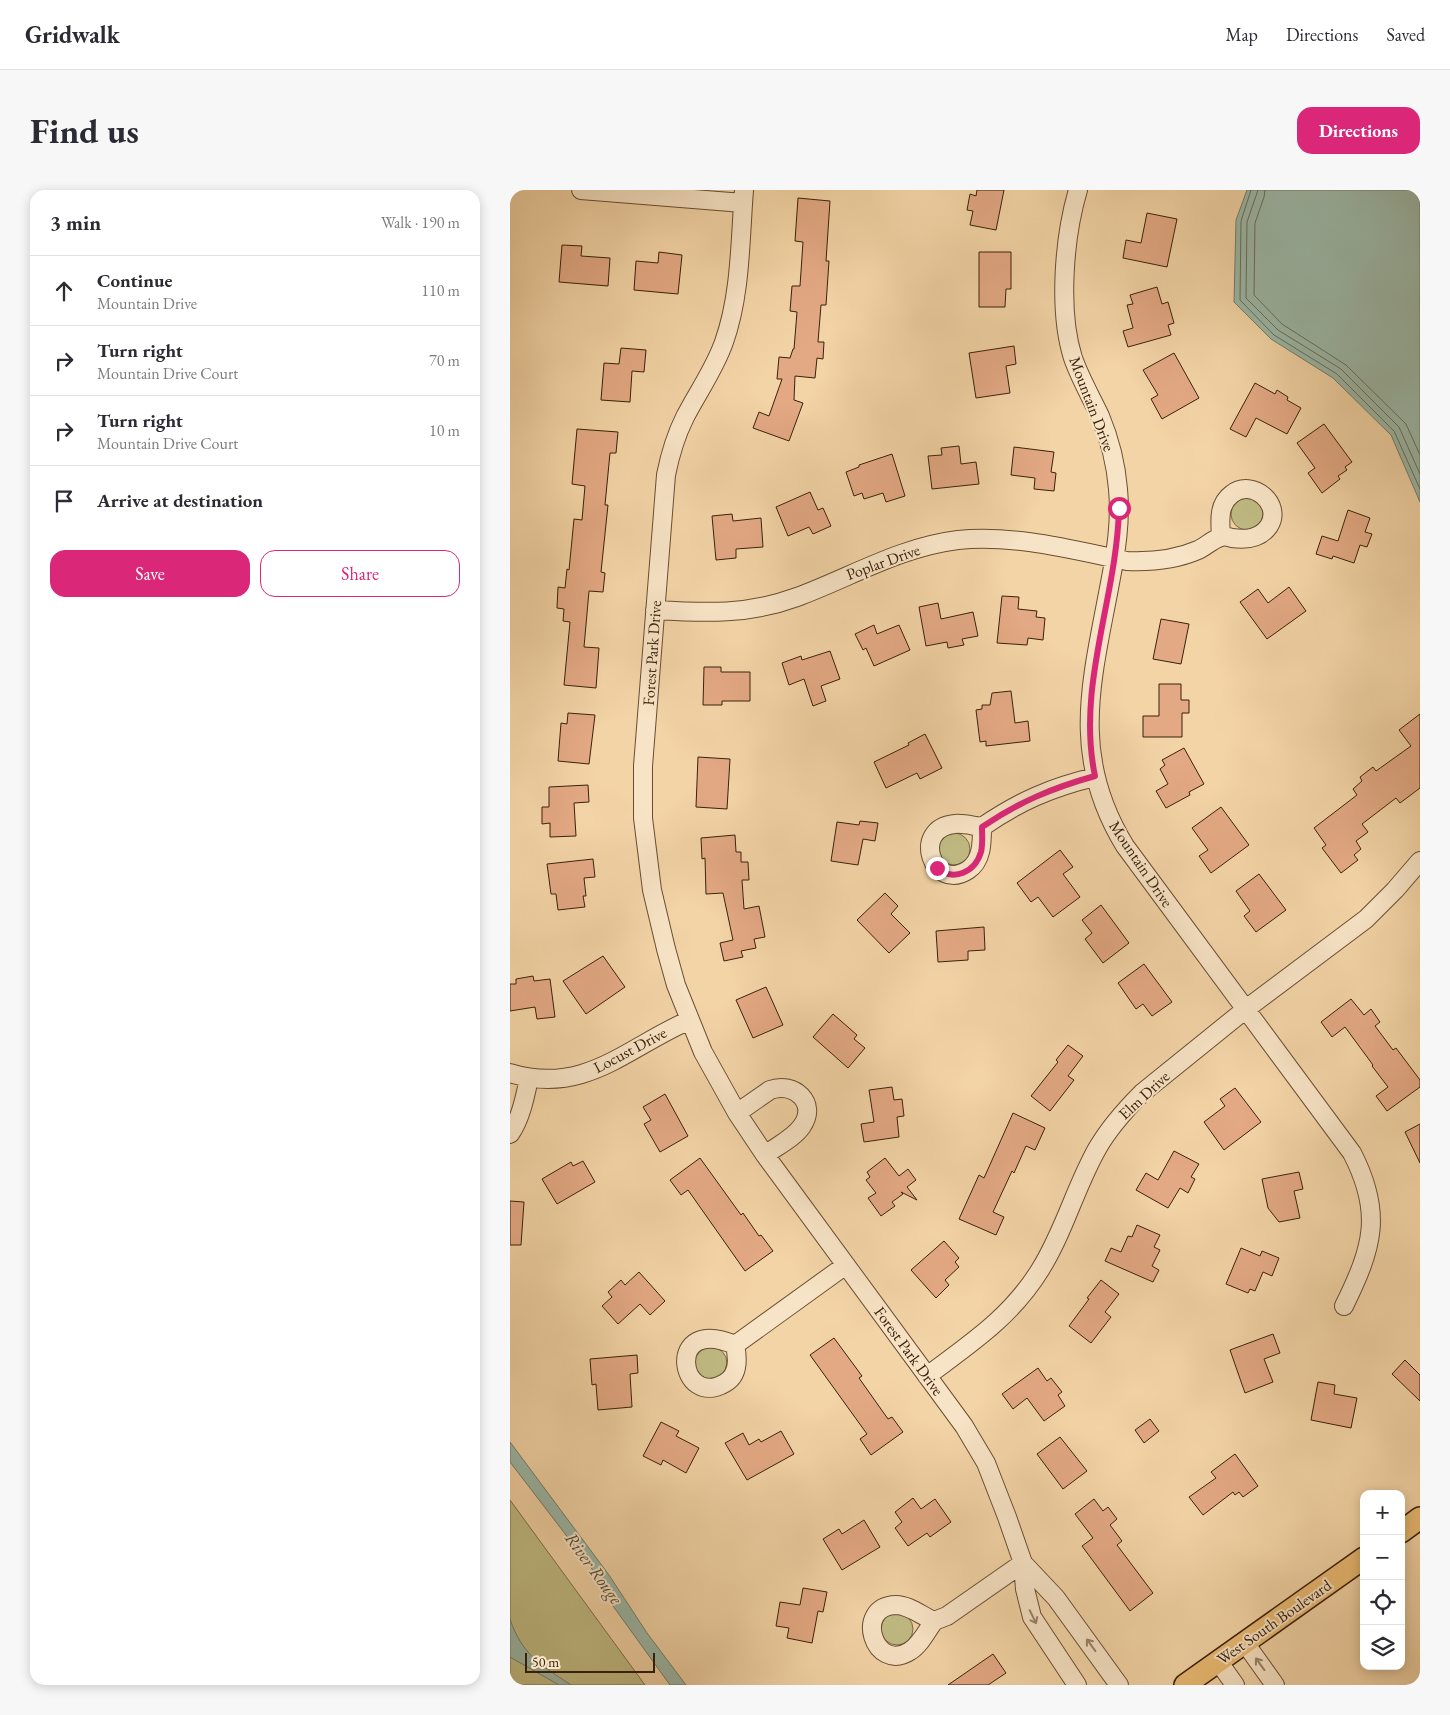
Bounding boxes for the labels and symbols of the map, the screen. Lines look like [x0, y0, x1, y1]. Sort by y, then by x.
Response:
street label: Mountain Drive [1064, 354, 1120, 454]
route start [1108, 497, 1131, 520]
street label: Poplar Drive [843, 539, 923, 585]
street label: Forest Park Drive [638, 600, 666, 706]
street label: Mountain Drive [1104, 817, 1178, 911]
route end [926, 857, 949, 880]
street label: Locust Drive [590, 1022, 670, 1078]
street label: Elm Drive [1114, 1066, 1174, 1124]
street label: Forest Park Drive [870, 1302, 948, 1400]
water label: River Rouge [559, 1527, 628, 1610]
street label: West South Boulevard [1213, 1574, 1336, 1669]
one-way arrow [1028, 1610, 1038, 1625]
one-way arrow [1086, 1639, 1096, 1653]
scale bar [525, 1650, 655, 1673]
one-way arrow [1255, 1657, 1265, 1671]

